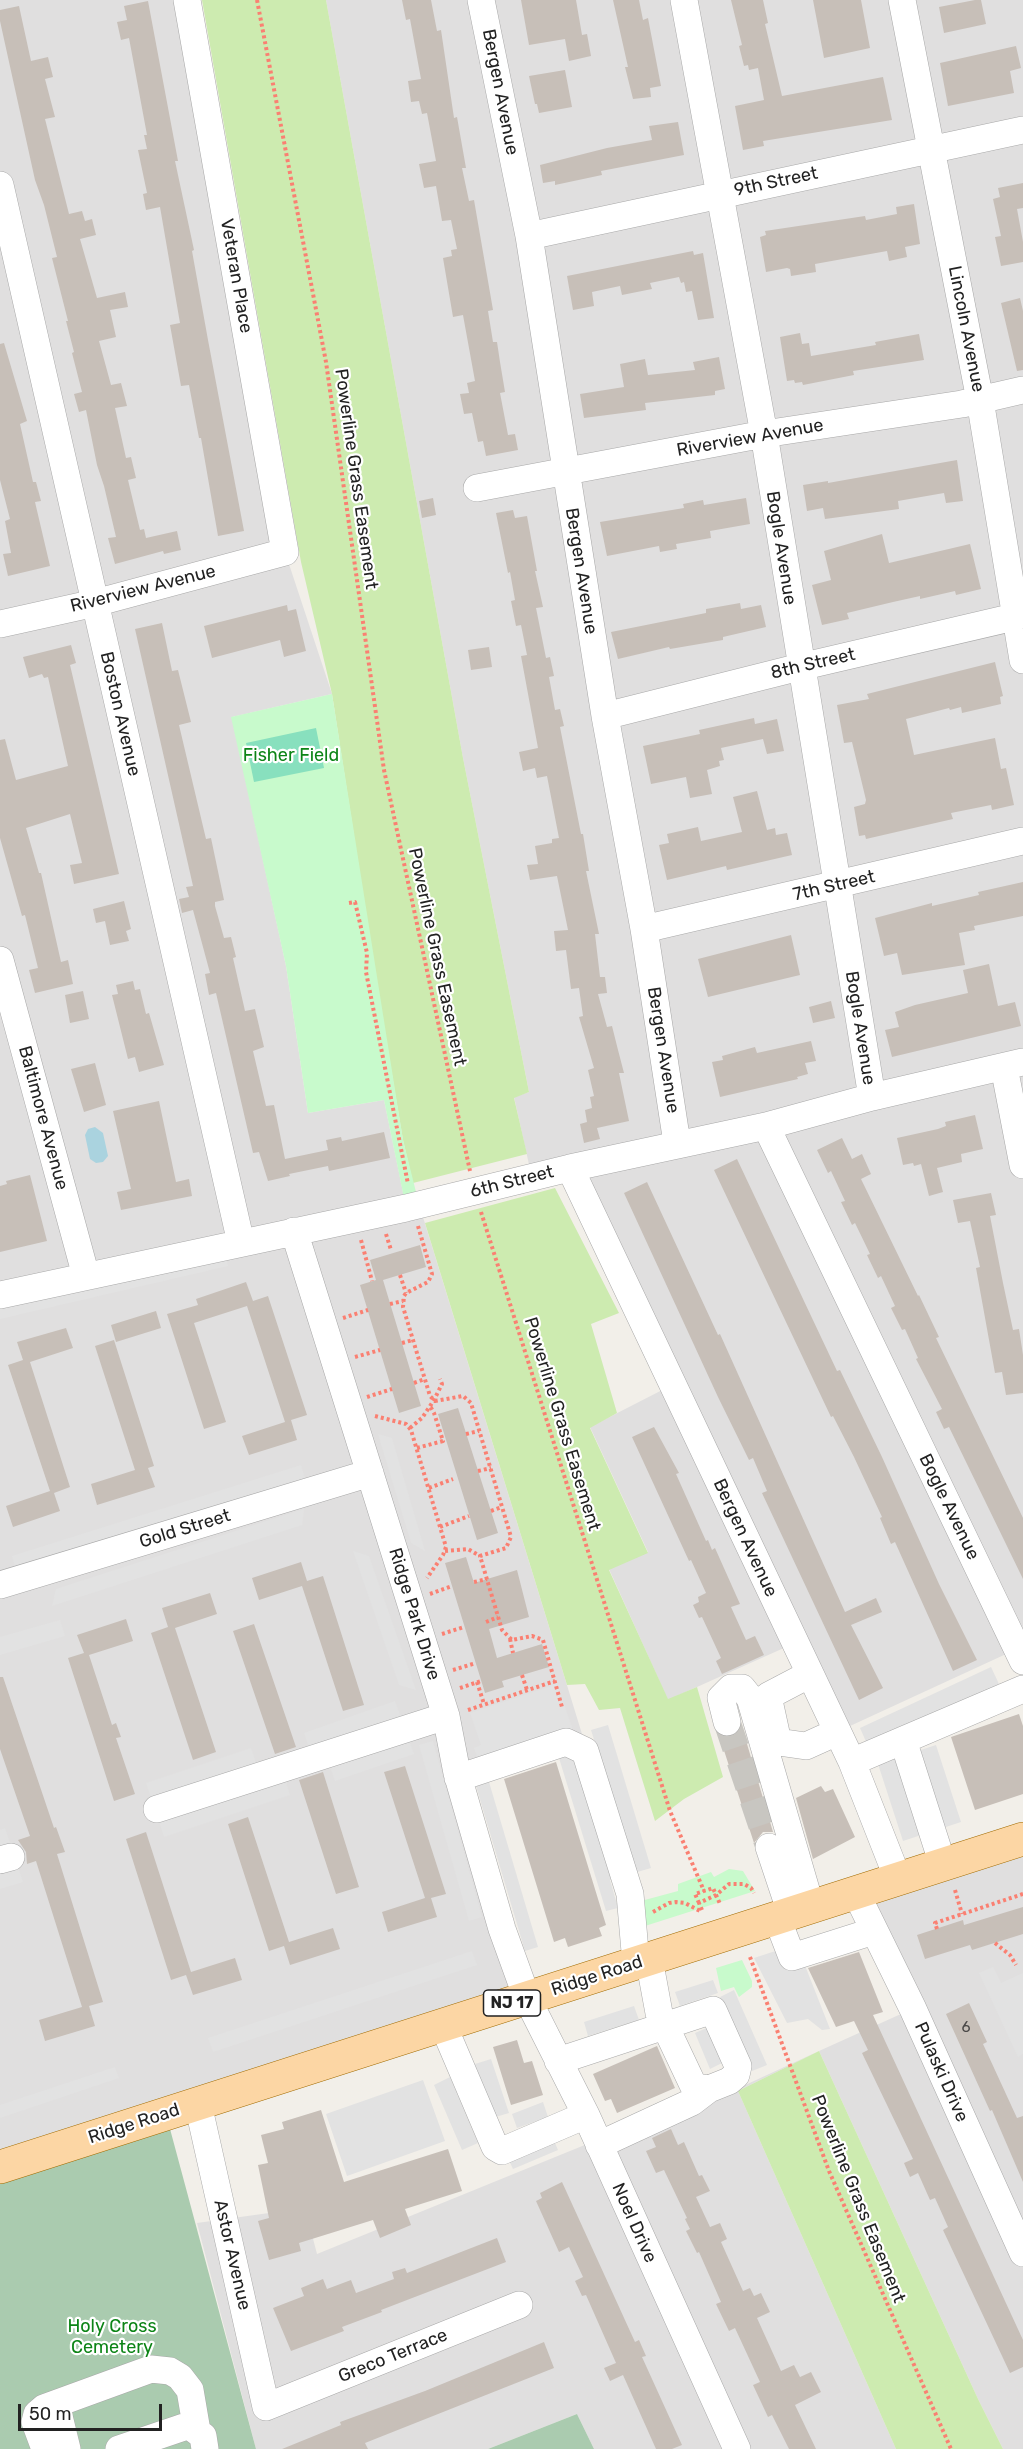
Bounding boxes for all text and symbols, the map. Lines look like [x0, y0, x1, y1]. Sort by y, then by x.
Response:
street label: Bergen Avenue [477, 27, 523, 157]
street label: 9th Street [732, 163, 820, 201]
street label: Veteran Place [215, 217, 257, 335]
street label: Lincoln Avenue [943, 264, 989, 394]
street label: Powerline Grass Easement [330, 367, 382, 591]
street label: Riverview Avenue [675, 414, 825, 462]
street label: Bogle Avenue [761, 490, 801, 606]
street label: Bergen Avenue [560, 506, 602, 636]
street label: Riverview Avenue [68, 561, 218, 617]
street label: 8th Street [769, 644, 857, 684]
street label: Boston Avenue [95, 650, 145, 778]
park label: Fisher Field [243, 745, 339, 767]
street label: Powerline Grass Easement [403, 846, 471, 1068]
street label: 7th Street [791, 866, 877, 906]
street label: Bogle Avenue [840, 970, 880, 1086]
street label: Bergen Avenue [642, 985, 684, 1115]
street label: Baltimore Avenue [13, 1044, 73, 1192]
street label: 6th Street [468, 1161, 556, 1203]
street label: Powerline Grass Easement [519, 1314, 605, 1534]
street label: Bogle Avenue [914, 1451, 984, 1563]
street label: Bergen Avenue [708, 1475, 782, 1601]
street label: Gold Street [137, 1505, 233, 1553]
street label: Ridge Park Drive [384, 1545, 444, 1683]
street label: Ridge Road [549, 1951, 645, 2001]
road number: NJ 17 [484, 1990, 540, 2016]
street label: Pulaski Drive [909, 2019, 973, 2125]
house number: 6 [961, 2019, 971, 2037]
street label: Powerline Grass Easement [806, 2092, 910, 2306]
street label: Ridge Road [86, 2099, 182, 2149]
street label: Noel Drive [607, 2180, 661, 2266]
street label: Astor Avenue [209, 2198, 255, 2312]
park label: Holy Cross Cemetery [67, 2316, 157, 2358]
street label: Greco Terrace [335, 2324, 451, 2388]
scale bar [21, 2392, 165, 2430]
text: 50 m [29, 2403, 72, 2425]

